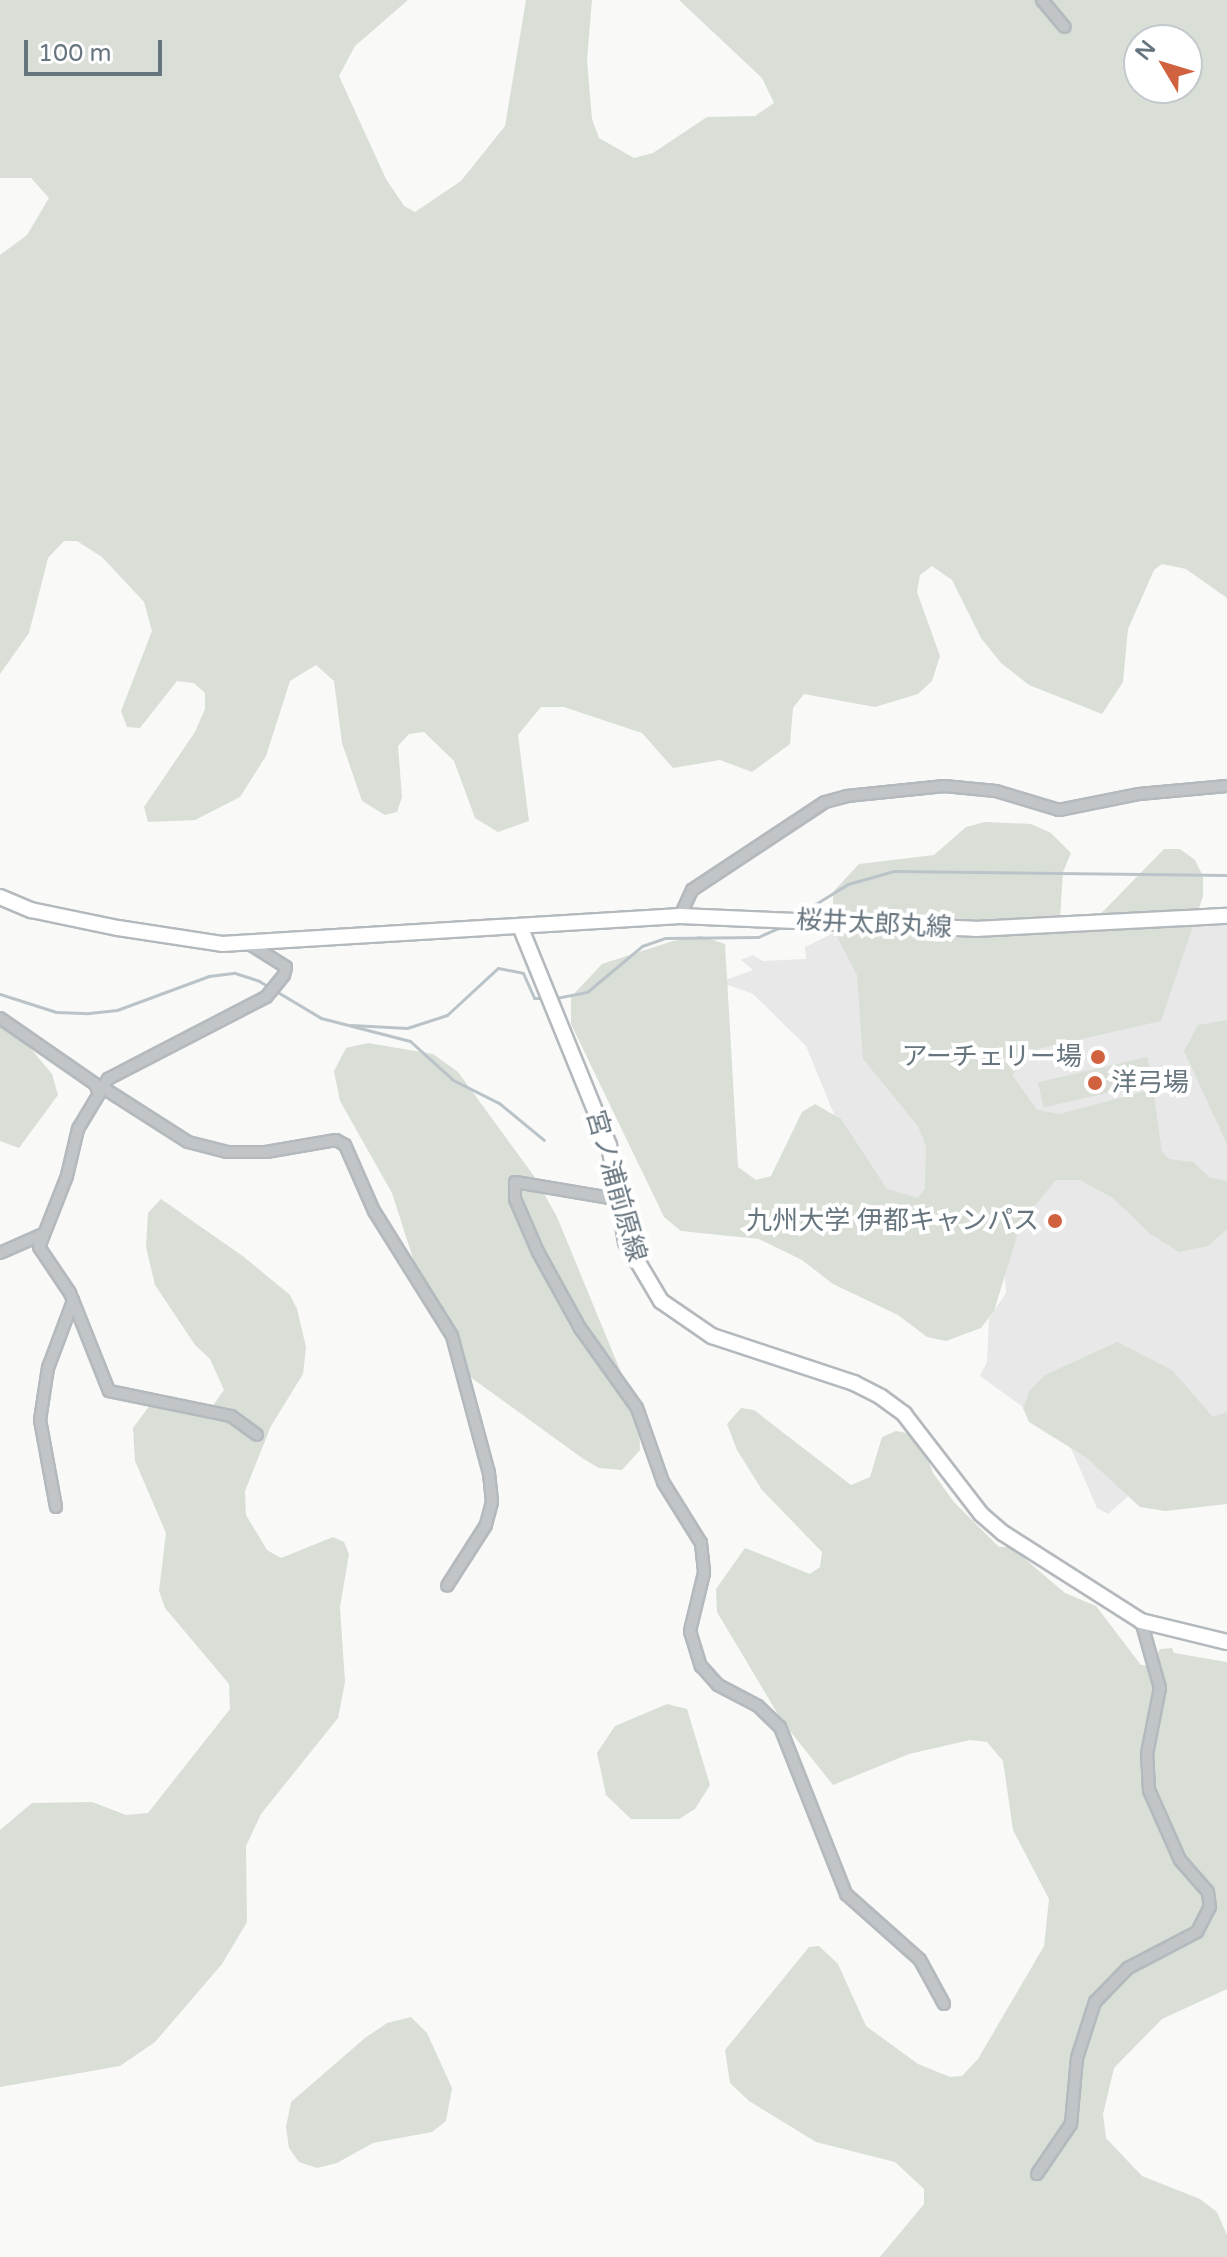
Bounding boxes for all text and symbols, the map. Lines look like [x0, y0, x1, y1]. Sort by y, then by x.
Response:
scale bar [28, 24, 166, 74]
north arrow [1123, 24, 1203, 104]
text: N [1130, 35, 1161, 65]
text: 100 m [38, 39, 112, 68]
street label: 桜井太郎丸線 [795, 904, 953, 944]
place label: アーチェリー場 [902, 1041, 1082, 1073]
marker: アーチェリー場 [1089, 1048, 1107, 1066]
place label: 洋弓場 [1111, 1067, 1189, 1099]
marker: 洋弓場 [1086, 1074, 1104, 1092]
street label: 宮ノ浦前原線 [580, 1107, 652, 1265]
place label: 九州大学 伊都キャンパス [746, 1205, 1039, 1237]
marker: 九州大学 伊都キャンパス [1046, 1212, 1064, 1230]

